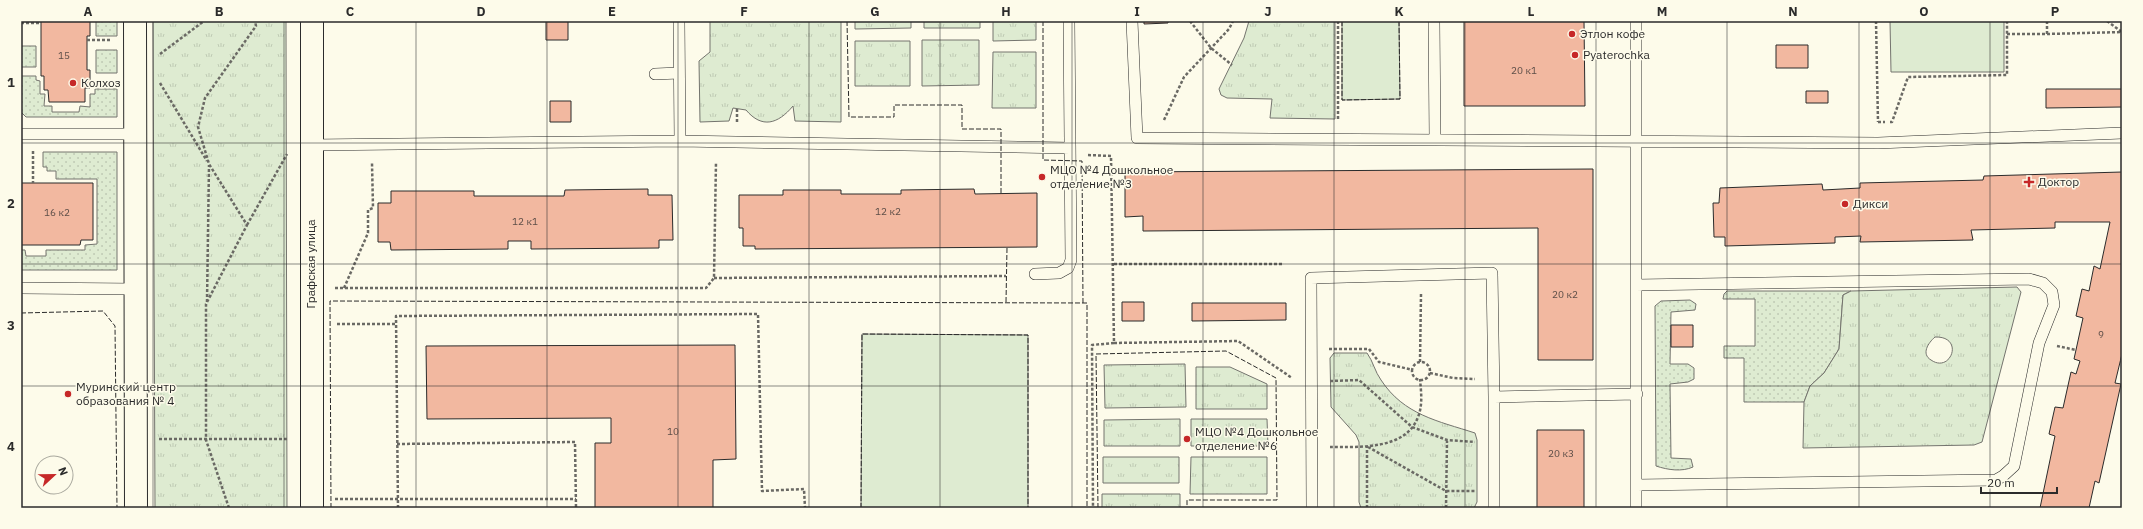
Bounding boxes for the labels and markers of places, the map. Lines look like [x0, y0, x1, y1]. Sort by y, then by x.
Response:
place label: Этлон кофе [1580, 26, 1646, 41]
marker: Этлон кофе [1567, 29, 1577, 39]
place label: Pyaterochka [1583, 47, 1650, 62]
marker: Pyaterochka [1570, 50, 1580, 60]
place label: Колхоз [81, 75, 121, 90]
marker: Колхоз [68, 78, 78, 88]
place label: МЦО №4 Дошкольное отделение №3 [1050, 162, 1174, 191]
marker: МЦО №4 Дошкольное отделение №3 [1037, 172, 1047, 182]
place label: Доктор [2038, 174, 2079, 189]
marker: Доктор [2023, 176, 2035, 188]
place label: Дикси [1853, 196, 1888, 211]
marker: Дикси [1840, 199, 1850, 209]
place label: Муринский центр образования № 4 [76, 379, 176, 408]
marker: Муринский центр образования № 4 [63, 389, 73, 399]
place label: МЦО №4 Дошкольное отделение №6 [1195, 424, 1319, 453]
marker: МЦО №4 Дошкольное отделение №6 [1182, 434, 1192, 444]

